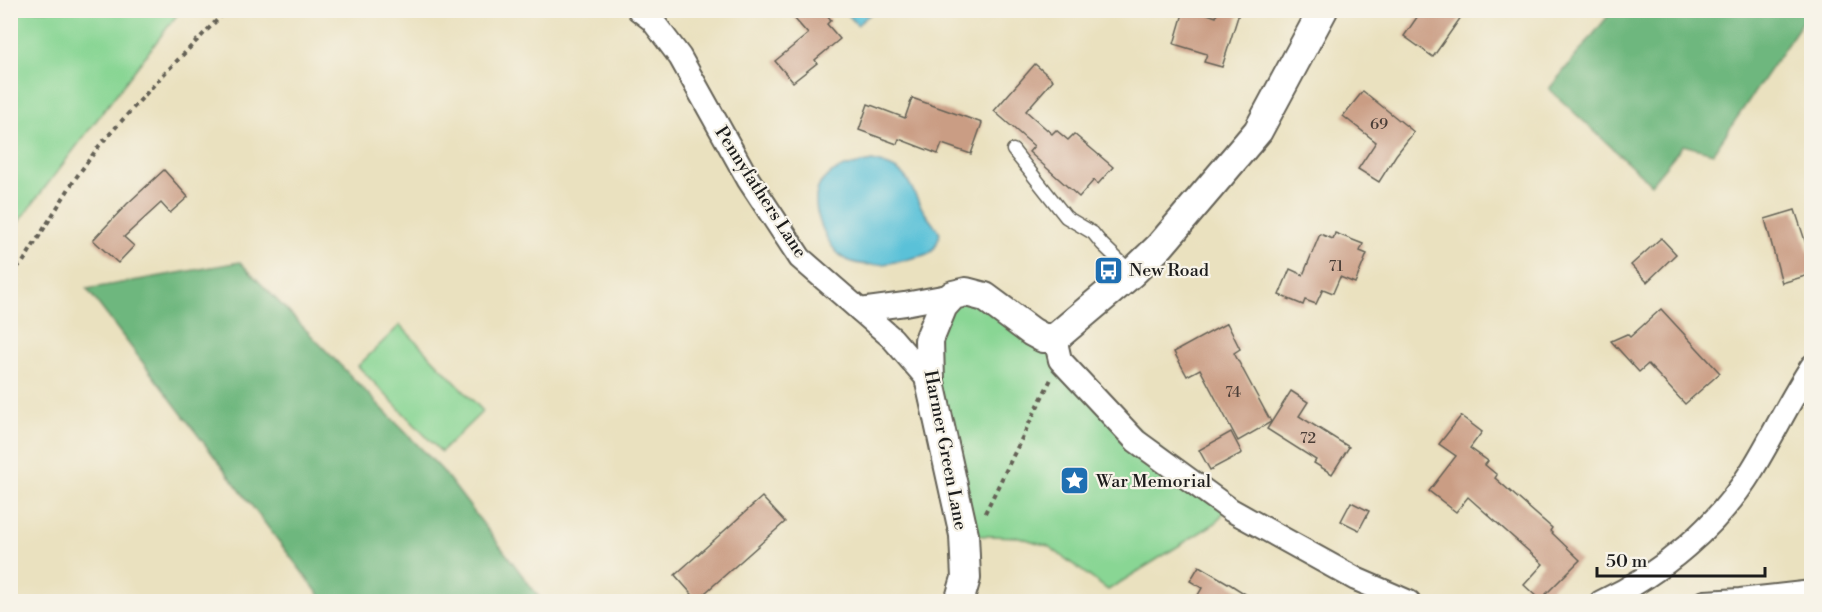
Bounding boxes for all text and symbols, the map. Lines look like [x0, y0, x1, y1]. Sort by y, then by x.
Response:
house number: 69 [1370, 115, 1388, 134]
street label: Pennyfathers Lane [709, 122, 812, 263]
bus stop icon: New Road [1092, 254, 1124, 286]
house number: 71 [1329, 257, 1344, 276]
place label: New Road [1129, 259, 1210, 282]
street label: Harmer Green Lane [919, 368, 972, 532]
house number: 74 [1225, 383, 1241, 402]
house number: 72 [1300, 429, 1316, 448]
place icon: War Memorial [1059, 465, 1091, 497]
place label: War Memorial [1095, 470, 1212, 493]
scale bar [1597, 540, 1765, 578]
text: 50 m [1606, 550, 1648, 573]

